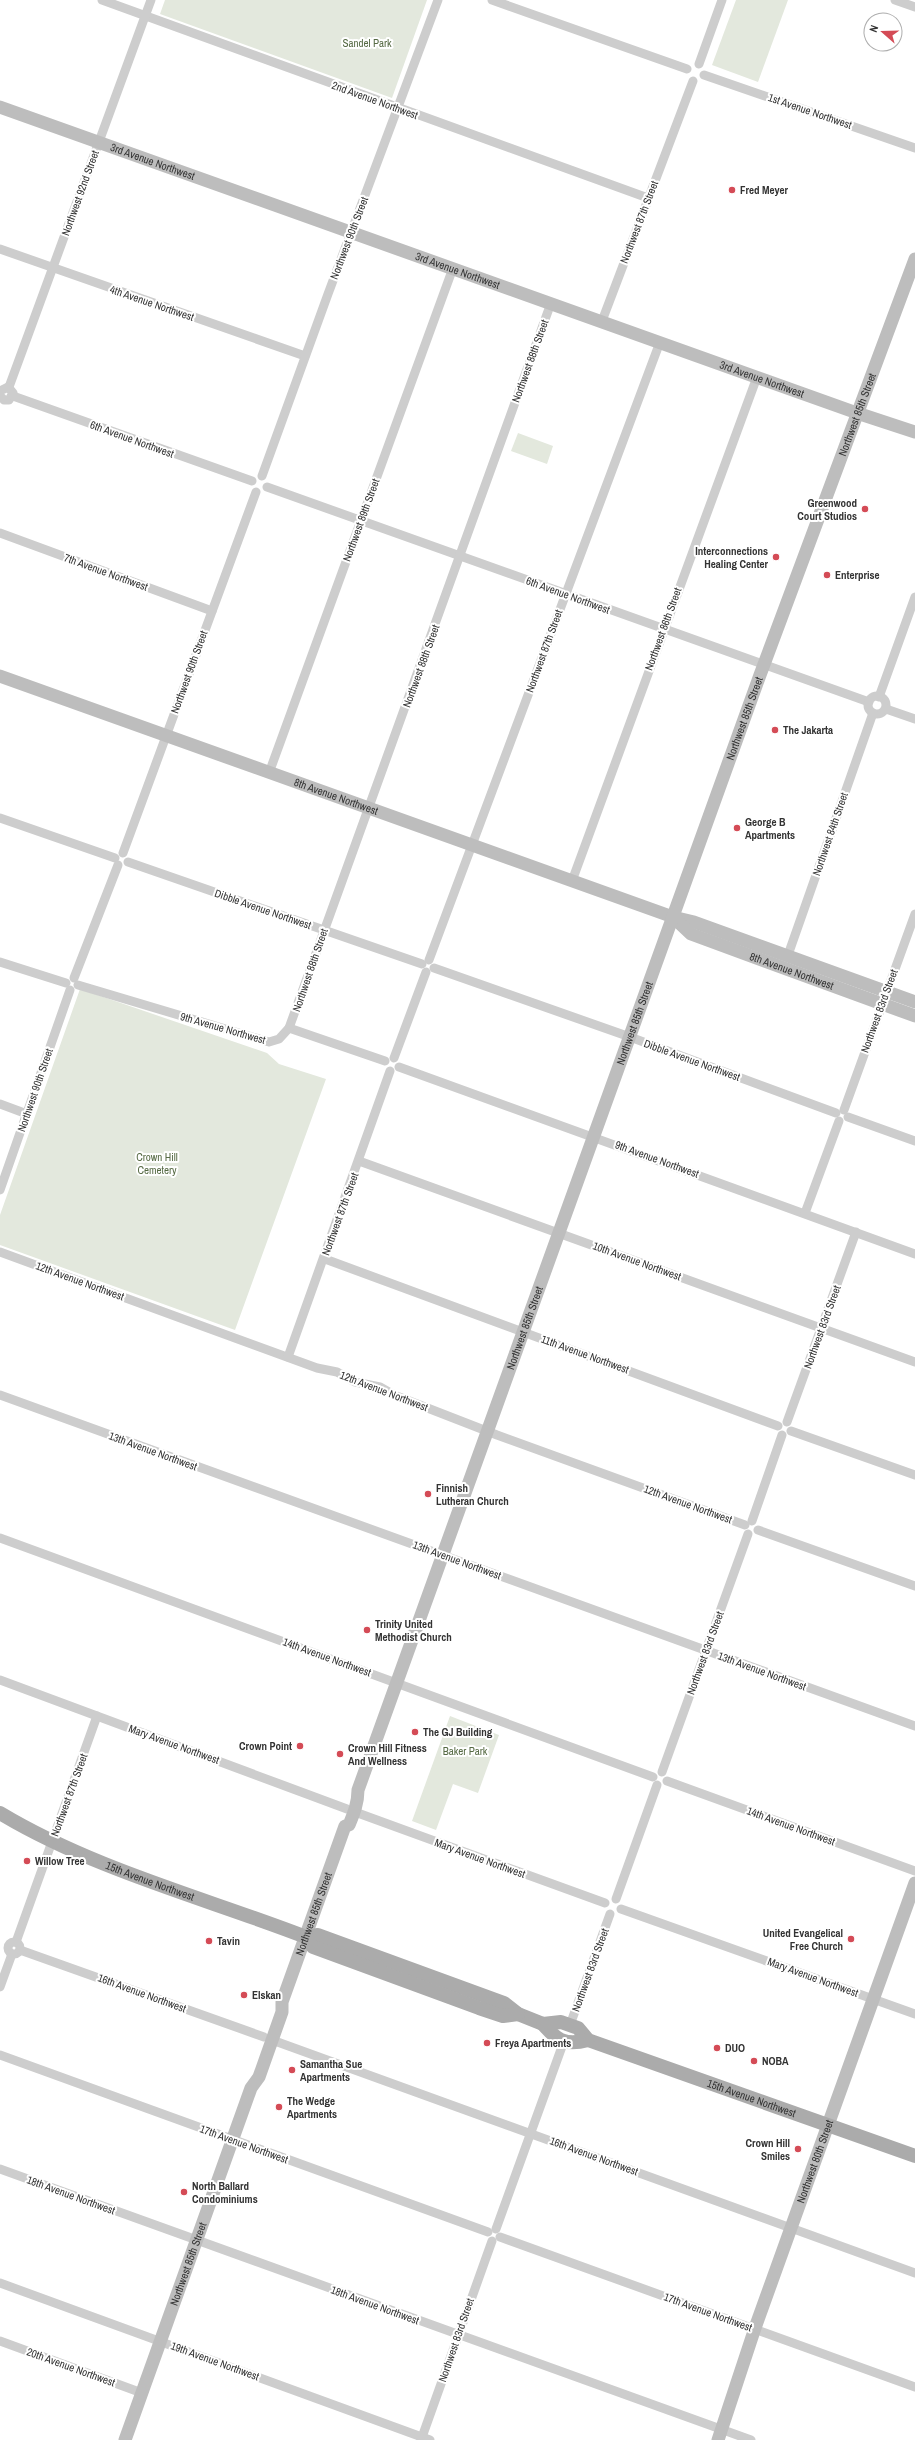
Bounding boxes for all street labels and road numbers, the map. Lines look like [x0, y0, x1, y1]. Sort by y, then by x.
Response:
street label: 2nd Avenue Northwest [330, 78, 420, 122]
street label: 1st Avenue Northwest [766, 90, 854, 132]
street label: 3rd Avenue Northwest [108, 140, 197, 183]
street label: Northwest 92nd Street [58, 148, 102, 238]
street label: Northwest 87th Street [617, 178, 661, 265]
street label: Northwest 90th Street [327, 194, 371, 281]
street label: 3rd Avenue Northwest [414, 249, 502, 292]
street label: 4th Avenue Northwest [108, 282, 196, 324]
street label: Northwest 88th Street [509, 317, 552, 404]
street label: 3rd Avenue Northwest [718, 358, 807, 401]
street label: Northwest 85th Street [835, 371, 879, 458]
street label: 6th Avenue Northwest [88, 417, 176, 461]
street label: Northwest 89th Street [340, 476, 383, 563]
street label: 7th Avenue Northwest [62, 550, 150, 594]
street label: 6th Avenue Northwest [524, 573, 612, 617]
street label: Northwest 86th Street [642, 585, 685, 672]
street label: Northwest 87th Street [523, 607, 566, 694]
street label: Northwest 88th Street [400, 622, 443, 709]
street label: Northwest 90th Street [168, 628, 211, 715]
street label: Northwest 85th Street [723, 674, 766, 762]
street label: 8th Avenue Northwest [292, 775, 380, 818]
street label: Northwest 84th Street [809, 790, 851, 878]
street label: Dibble Avenue Northwest [213, 886, 314, 932]
street label: Northwest 88th Street [289, 926, 331, 1014]
street label: 8th Avenue Northwest [748, 949, 836, 993]
street label: Northwest 83rd Street [857, 967, 901, 1055]
street label: Northwest 85th Street [613, 979, 656, 1067]
street label: 9th Avenue Northwest [179, 1009, 268, 1047]
street label: Dibble Avenue Northwest [642, 1036, 743, 1084]
street label: Northwest 90th Street [14, 1046, 56, 1134]
street label: 9th Avenue Northwest [613, 1137, 701, 1181]
street label: Northwest 87th Street [319, 1170, 362, 1257]
street label: 10th Avenue Northwest [591, 1238, 684, 1284]
street label: 12th Avenue Northwest [34, 1258, 127, 1304]
street label: Northwest 83rd Street [800, 1283, 844, 1371]
street label: Northwest 85th Street [503, 1284, 546, 1371]
street label: 11th Avenue Northwest [539, 1332, 631, 1377]
street label: 12th Avenue Northwest [338, 1368, 430, 1414]
street label: 13th Avenue Northwest [107, 1428, 200, 1474]
street label: 12th Avenue Northwest [642, 1481, 735, 1527]
street label: 13th Avenue Northwest [411, 1537, 504, 1583]
street label: Northwest 83rd Street [683, 1609, 727, 1697]
street label: 14th Avenue Northwest [281, 1634, 374, 1680]
street label: 13th Avenue Northwest [716, 1648, 809, 1694]
street label: Mary Avenue Northwest [127, 1721, 222, 1767]
street label: Northwest 87th Street [48, 1751, 91, 1838]
street label: 14th Avenue Northwest [745, 1803, 838, 1849]
street label: Mary Avenue Northwest [433, 1835, 528, 1881]
street label: 15th Avenue Northwest [104, 1858, 197, 1904]
street label: Northwest 85th Street [292, 1870, 335, 1957]
street label: Northwest 83rd Street [568, 1926, 612, 2014]
street label: Mary Avenue Northwest [766, 1954, 861, 2000]
street label: 16th Avenue Northwest [96, 1970, 189, 2016]
street label: 15th Avenue Northwest [705, 2076, 798, 2120]
street label: Northwest 80th Street [794, 2117, 836, 2205]
street label: 17th Avenue Northwest [198, 2121, 291, 2167]
street label: 16th Avenue Northwest [548, 2133, 641, 2179]
street label: 18th Avenue Northwest [25, 2172, 118, 2218]
street label: Northwest 85th Street [167, 2220, 210, 2307]
street label: 18th Avenue Northwest [329, 2282, 422, 2328]
street label: 17th Avenue Northwest [662, 2289, 755, 2335]
street label: Northwest 83rd Street [435, 2296, 477, 2384]
street label: 19th Avenue Northwest [169, 2338, 262, 2384]
street label: 20th Avenue Northwest [25, 2344, 118, 2390]

